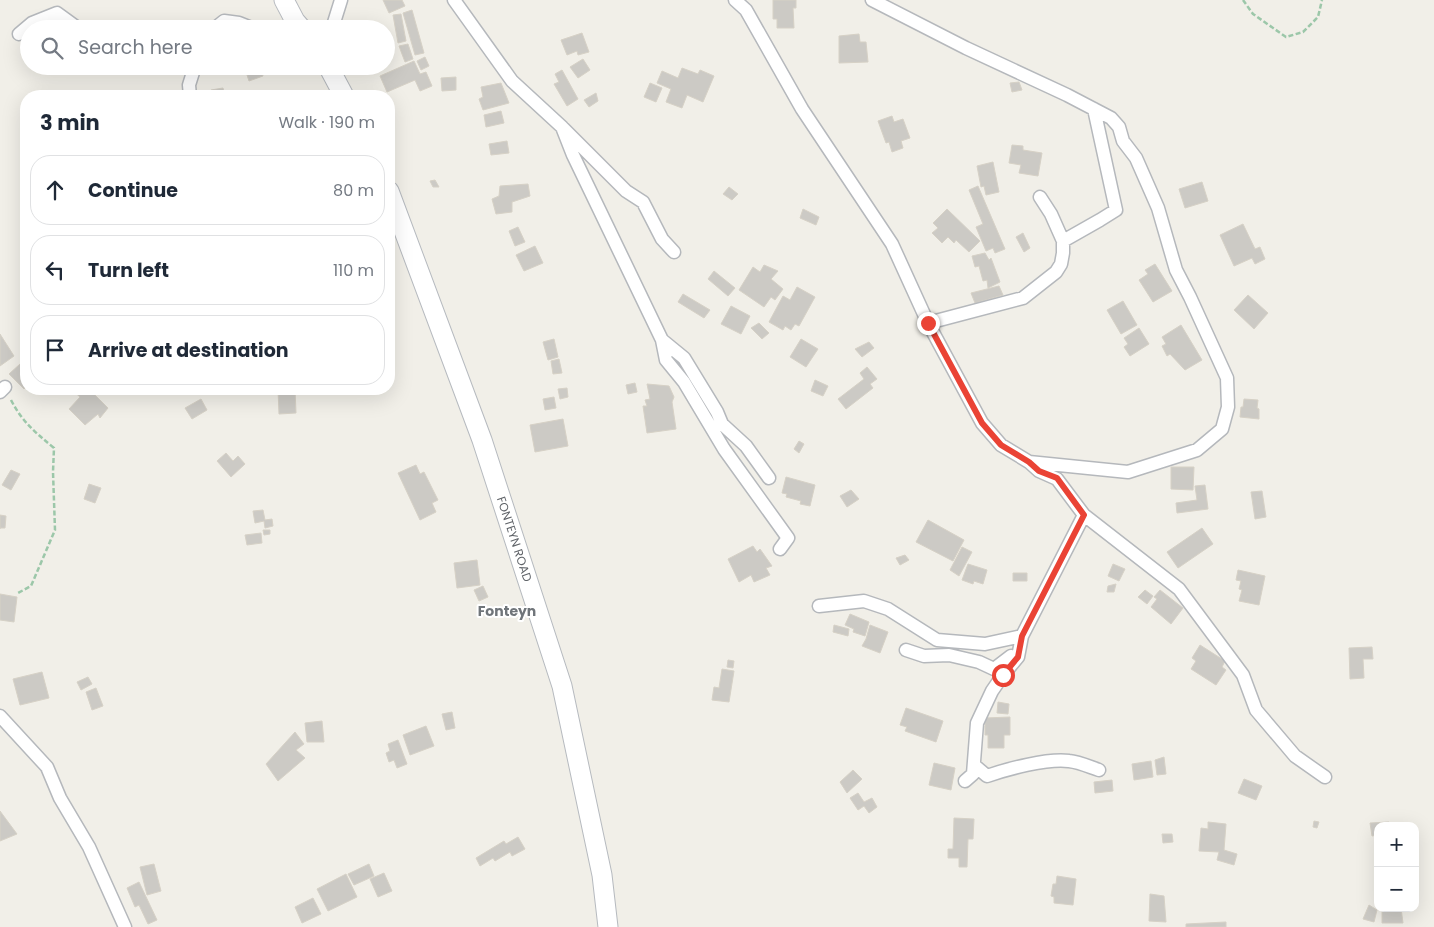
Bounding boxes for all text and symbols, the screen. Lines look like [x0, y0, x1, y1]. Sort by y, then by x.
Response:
search box [20, 20, 395, 75]
icon: search [38, 34, 66, 62]
text: Search here [78, 34, 192, 61]
text: 3 min [40, 108, 100, 137]
text: Walk · 190 m [278, 111, 375, 134]
icon: ahead [41, 176, 69, 204]
text: Continue [88, 177, 178, 204]
text: 80 m [333, 179, 374, 202]
icon: left [41, 256, 69, 284]
text: Turn left [88, 257, 169, 284]
text: 110 m [333, 259, 374, 282]
route end [917, 312, 940, 335]
icon: arrive [41, 336, 69, 364]
text: Arrive at destination [88, 337, 289, 364]
street label: FONTEYN ROAD [493, 494, 536, 584]
district label: Fonteyn [478, 601, 536, 621]
route start [992, 664, 1015, 687]
map controls [1374, 822, 1419, 912]
button: + [1374, 822, 1419, 867]
button: − [1374, 867, 1419, 912]

